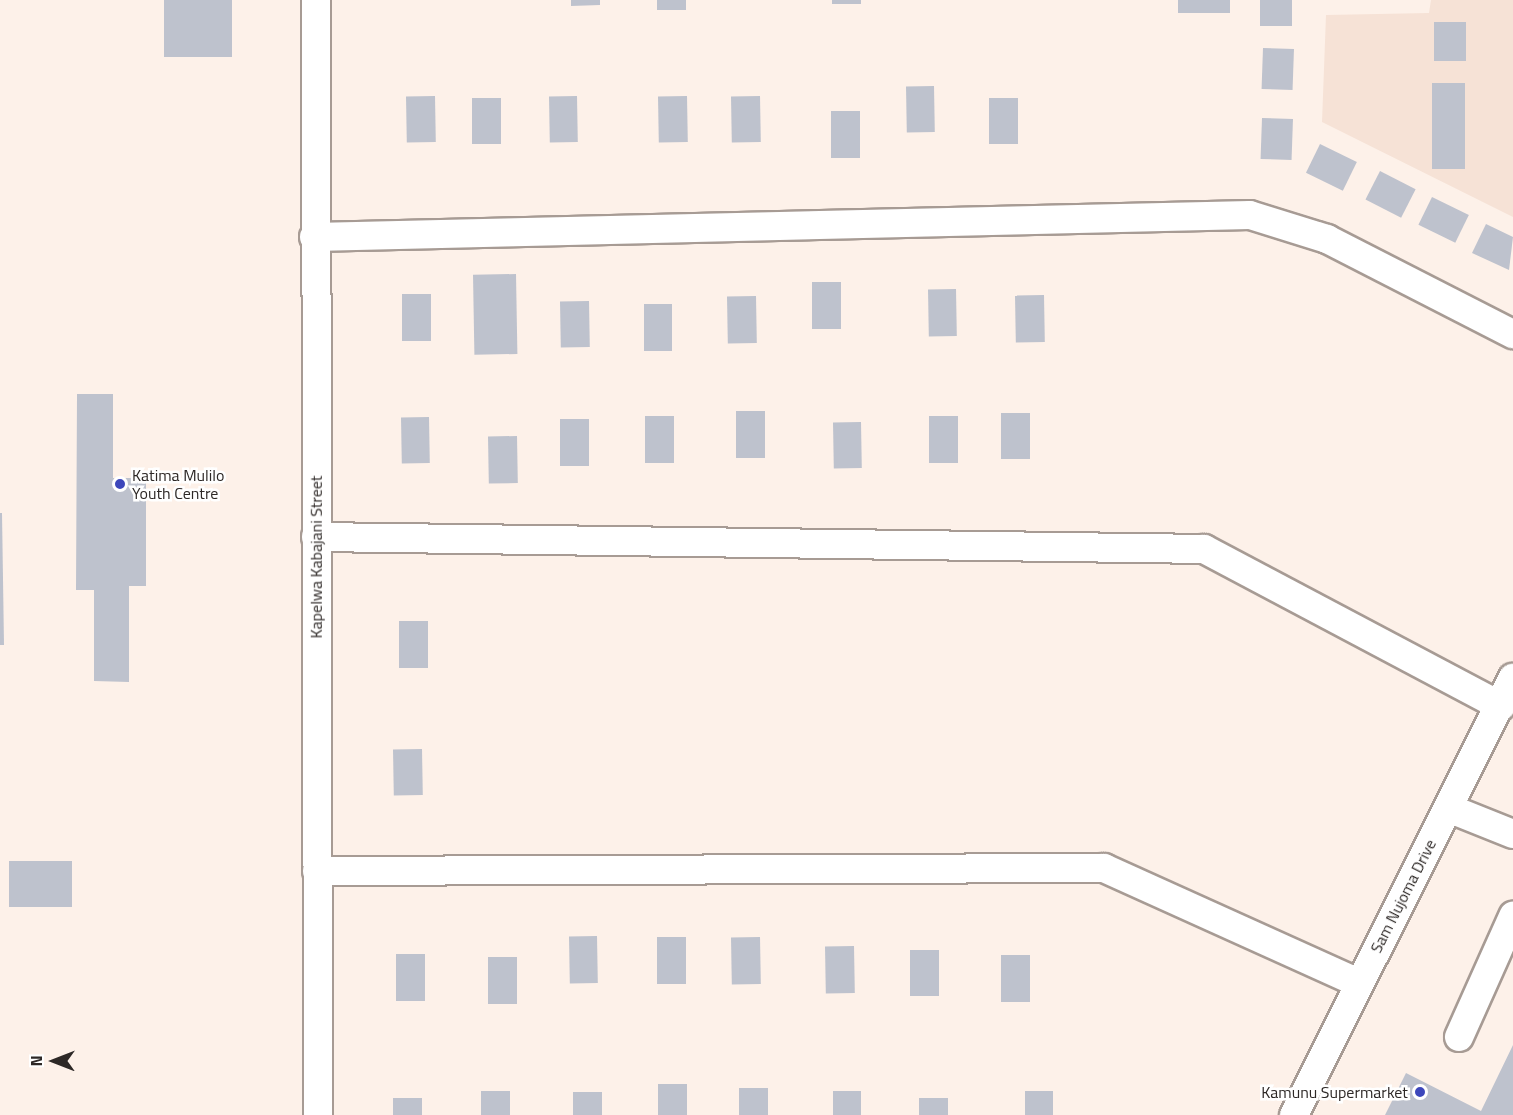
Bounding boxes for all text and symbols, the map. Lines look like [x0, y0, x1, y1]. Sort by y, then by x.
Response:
place label: Katima Mulilo Youth Centre [132, 465, 224, 503]
street label: Kapelwa Kabajani Street [306, 476, 326, 638]
marker: Katima Mulilo Youth Centre [113, 477, 127, 491]
street label: Sam Nujoma Drive [1366, 836, 1440, 956]
north arrow [24, 1031, 84, 1091]
text: N [24, 1055, 48, 1067]
place label: Kamunu Supermarket [1261, 1082, 1408, 1102]
marker: Kamunu Supermarket [1413, 1085, 1427, 1099]

